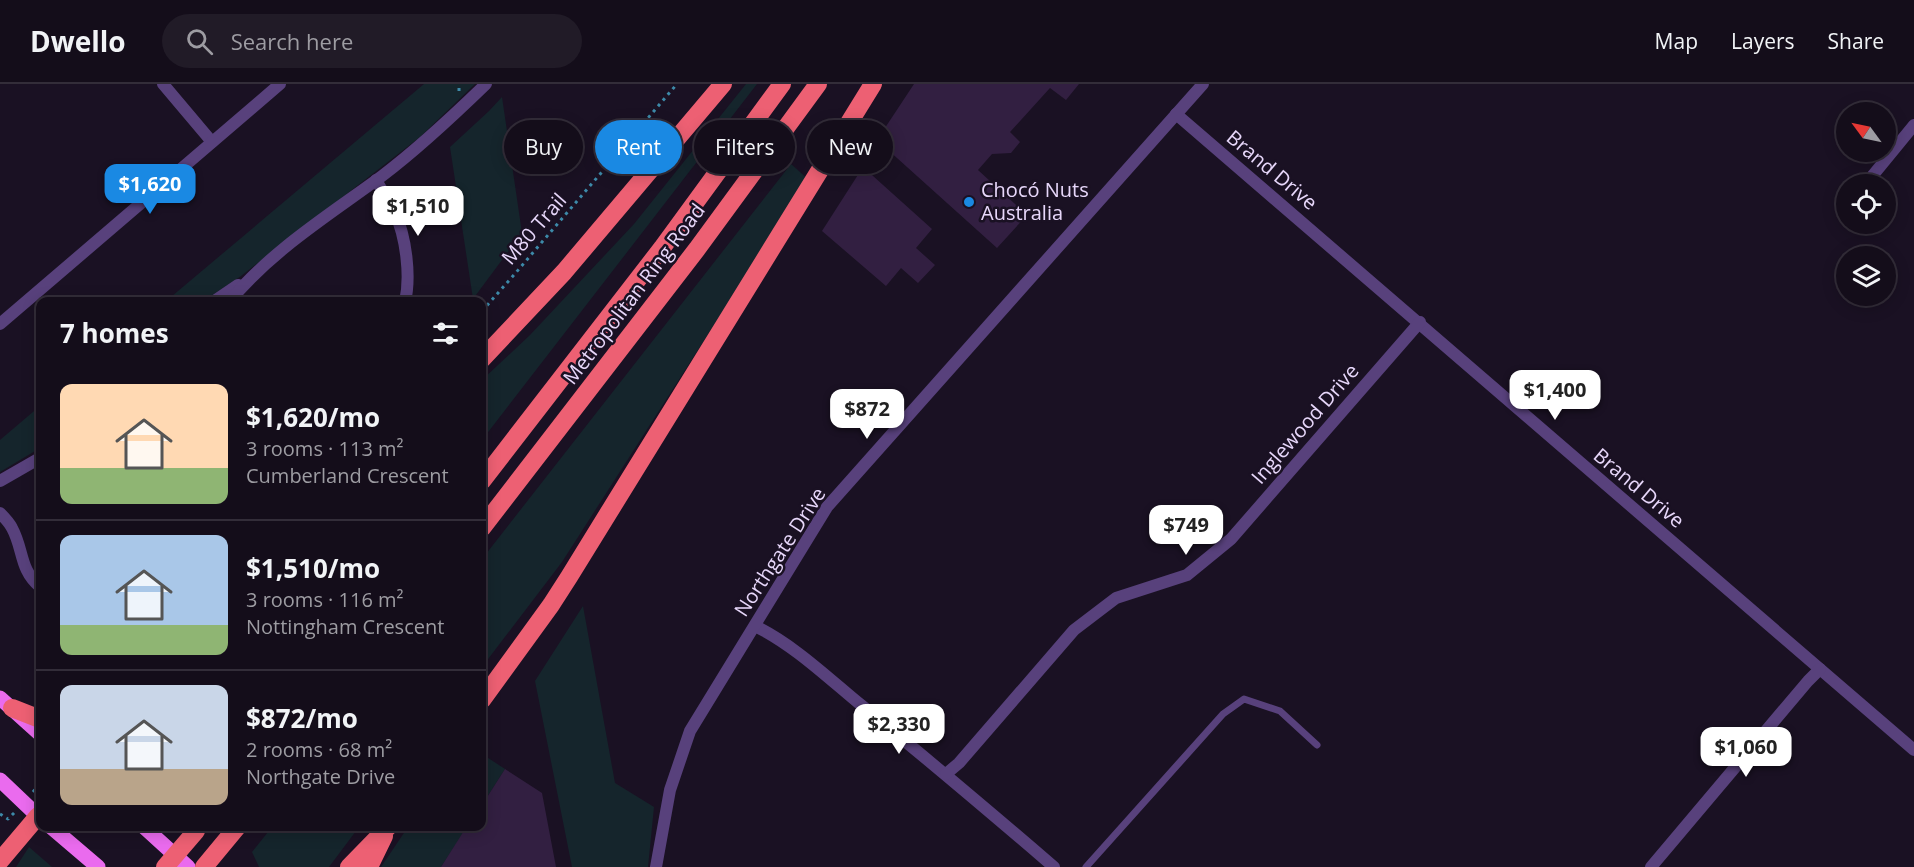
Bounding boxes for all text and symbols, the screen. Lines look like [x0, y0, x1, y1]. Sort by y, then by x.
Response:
search box [162, 14, 582, 68]
text: Dwello [30, 22, 126, 60]
icon: search [183, 25, 216, 58]
text: Search here [231, 26, 353, 56]
text: Map [1655, 27, 1698, 55]
text: Layers [1731, 27, 1795, 55]
text: Share [1828, 27, 1884, 55]
north arrow [1836, 102, 1896, 162]
map controls [1836, 102, 1896, 306]
chip: Buy [504, 120, 583, 174]
chip: Rent [595, 120, 682, 174]
chip: Filters [694, 120, 795, 174]
chip: New [807, 120, 893, 174]
street label: Brand Drive [1221, 124, 1323, 216]
pin: $1,620 [101, 164, 199, 215]
text: $1,620 [119, 170, 181, 197]
button: locate [1836, 174, 1896, 234]
place label: Chocó Nuts Australia [981, 176, 1089, 226]
pin: $1,510 [369, 186, 467, 237]
street label: M80 Trail [495, 187, 572, 270]
text: $1,510 [387, 192, 449, 219]
marker: Chocó Nuts Australia [962, 195, 976, 209]
street label: Metropolitan Ring Road [557, 198, 711, 390]
button: layers [1836, 246, 1896, 306]
text: 7 homes [60, 315, 169, 351]
icon: filters [429, 317, 462, 350]
street label: Inglewood Drive [1245, 358, 1364, 489]
pin: $1,400 [1506, 370, 1604, 421]
text: $1,400 [1524, 376, 1586, 403]
pin: $872 [831, 389, 903, 440]
text: $872 [844, 395, 890, 422]
text: $1,620/mo [246, 399, 380, 435]
icon: home [108, 408, 180, 480]
text: 3 rooms · 113 m² [246, 435, 404, 462]
street label: Brand Drive [1588, 442, 1690, 534]
text: Cumberland Crescent [246, 462, 449, 489]
street label: Northgate Drive [728, 482, 832, 622]
pin: $749 [1150, 505, 1222, 556]
text: $749 [1163, 511, 1209, 538]
text: $1,510/mo [246, 550, 380, 586]
icon: home [108, 559, 180, 631]
text: 3 rooms · 116 m² [246, 586, 404, 613]
text: Nottingham Crescent [246, 613, 444, 640]
text: $872/mo [246, 700, 358, 736]
pin: $2,330 [850, 704, 948, 755]
icon: home [108, 709, 180, 781]
text: $2,330 [868, 710, 930, 737]
pin: $1,060 [1697, 727, 1795, 778]
text: $1,060 [1715, 733, 1777, 760]
text: 2 rooms · 68 m² [246, 736, 392, 763]
text: Northgate Drive [246, 763, 395, 790]

